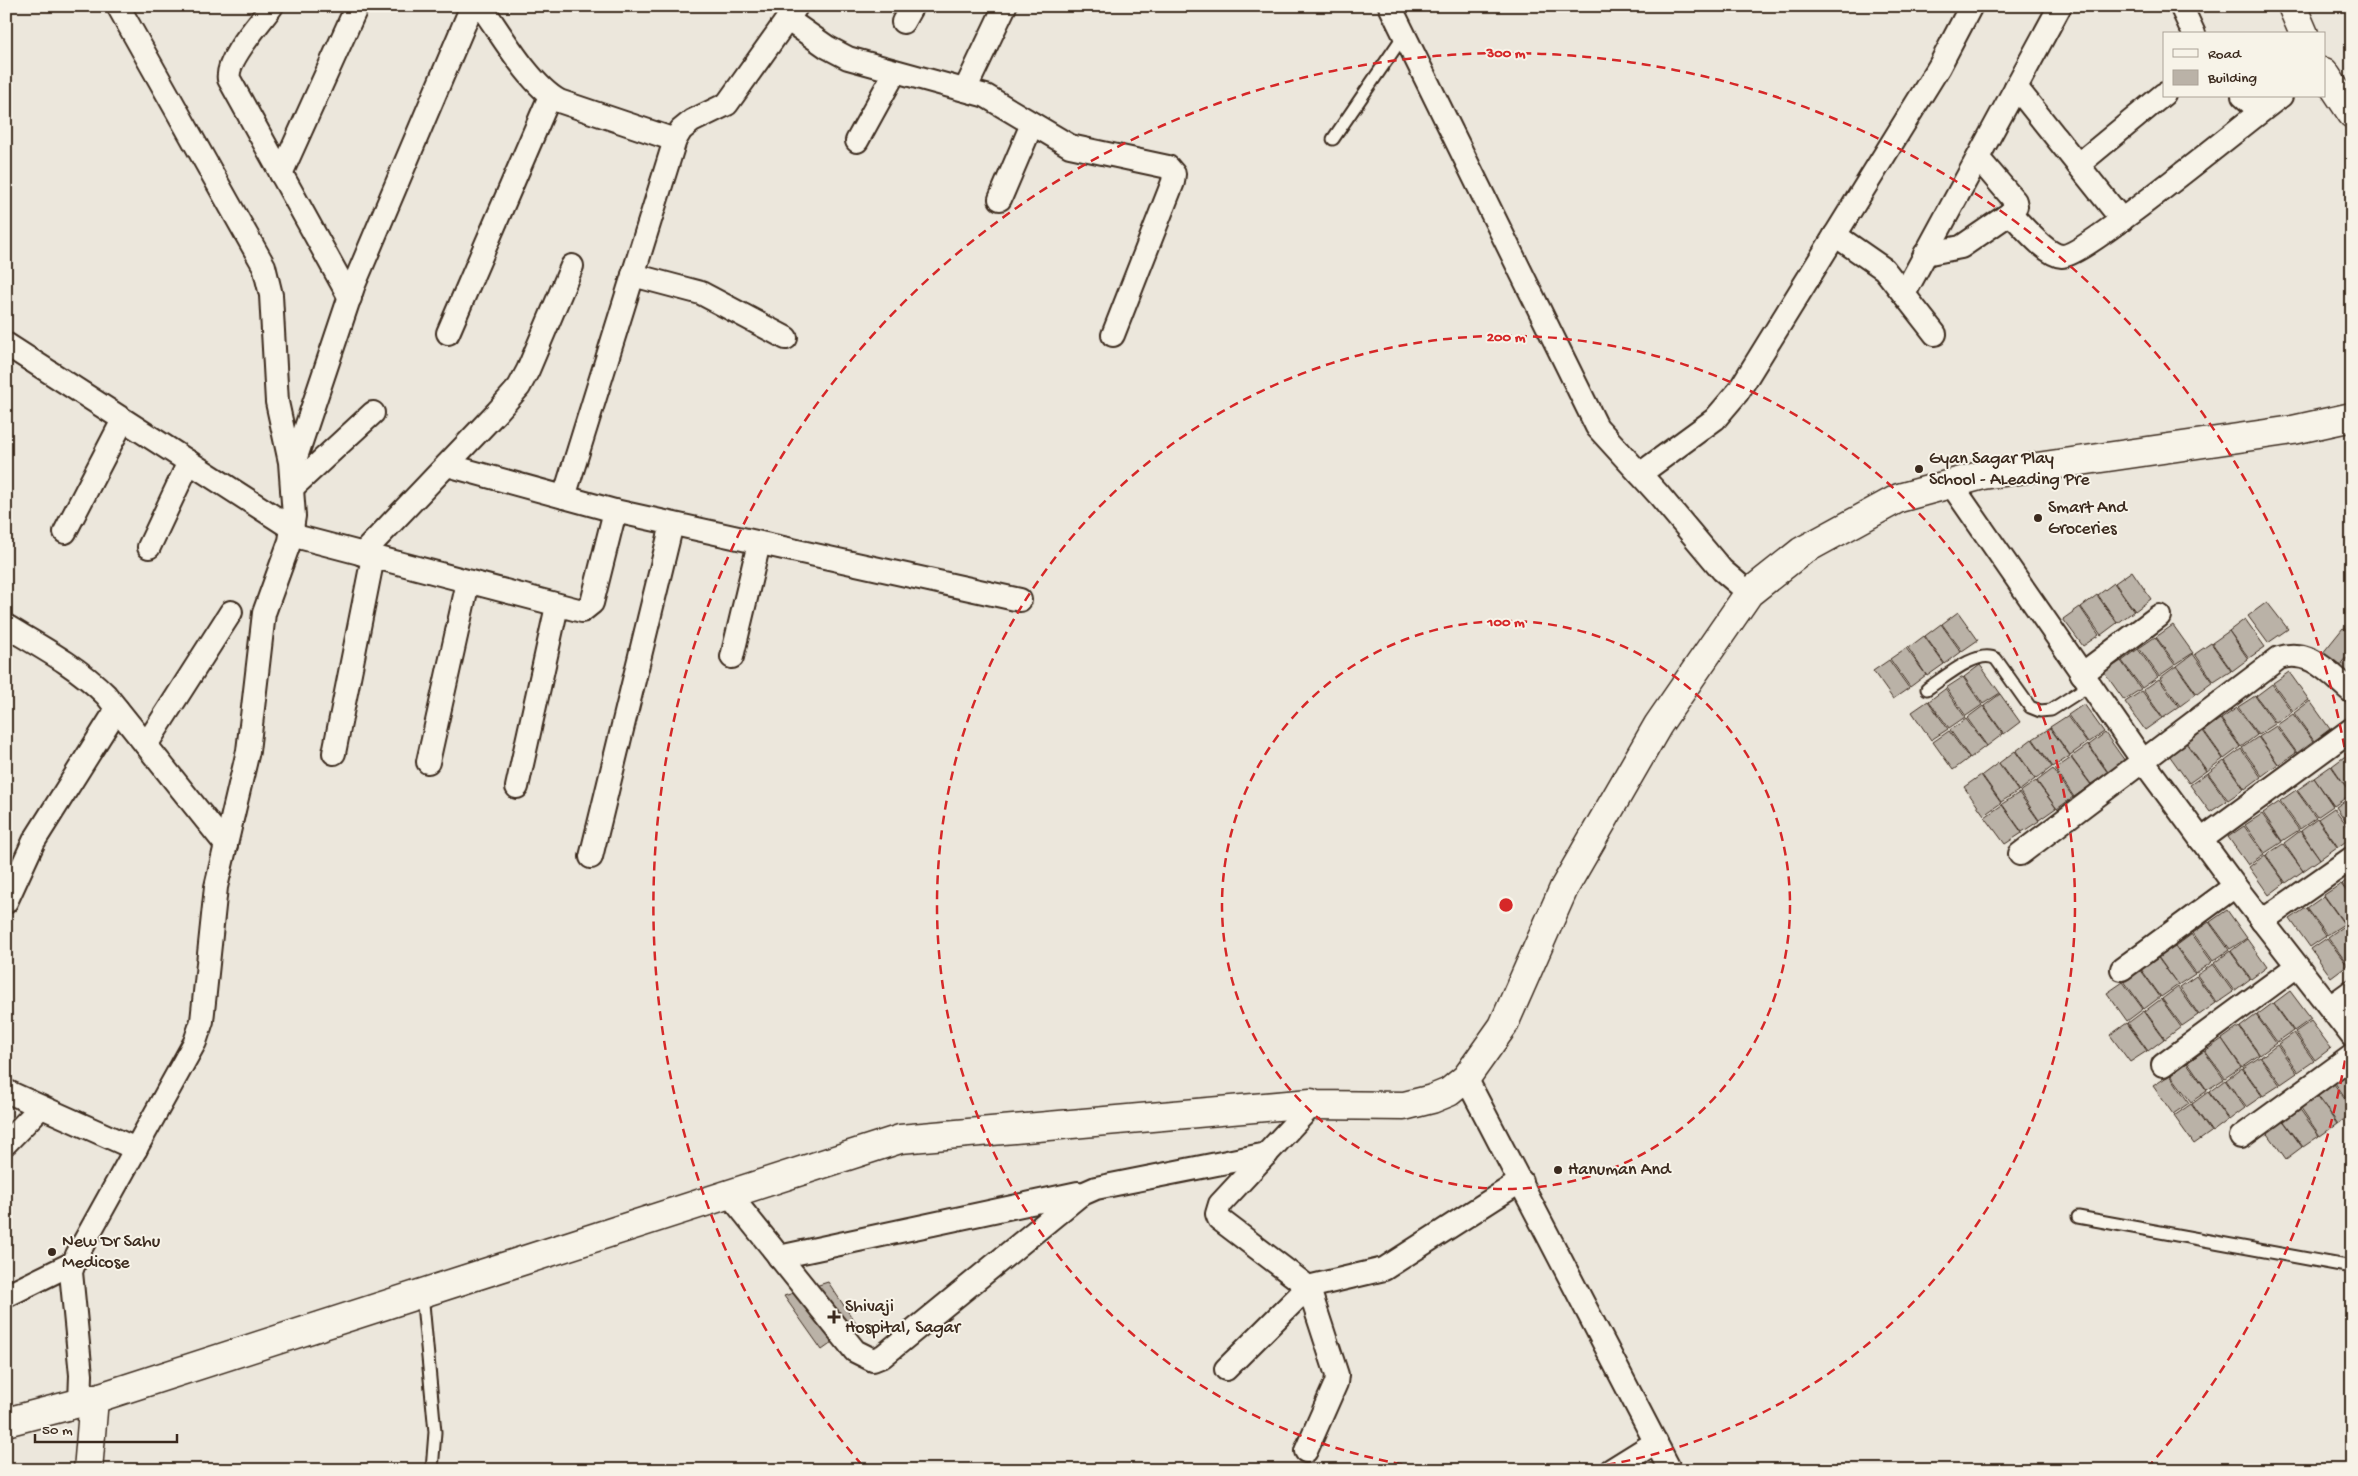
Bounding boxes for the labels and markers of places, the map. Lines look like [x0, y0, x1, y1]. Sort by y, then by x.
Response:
place label: Gyan Sagar Play School - ALeading Pre [1929, 449, 2090, 491]
marker: Gyan Sagar Play School - ALeading Pre [1913, 463, 1925, 475]
place label: Smart And Groceries [2048, 498, 2128, 540]
marker: Smart And Groceries [2032, 512, 2044, 524]
centre of rings [1497, 896, 1515, 914]
place label: Hanuman And [1568, 1160, 1672, 1181]
marker: Hanuman And [1552, 1164, 1564, 1176]
place label: New Dr Sahu Medicose [62, 1232, 161, 1274]
marker: New Dr Sahu Medicose [46, 1246, 58, 1258]
place label: Shivaji Hospital, Sagar [845, 1297, 962, 1339]
marker: Shivaji Hospital, Sagar [827, 1310, 841, 1324]

